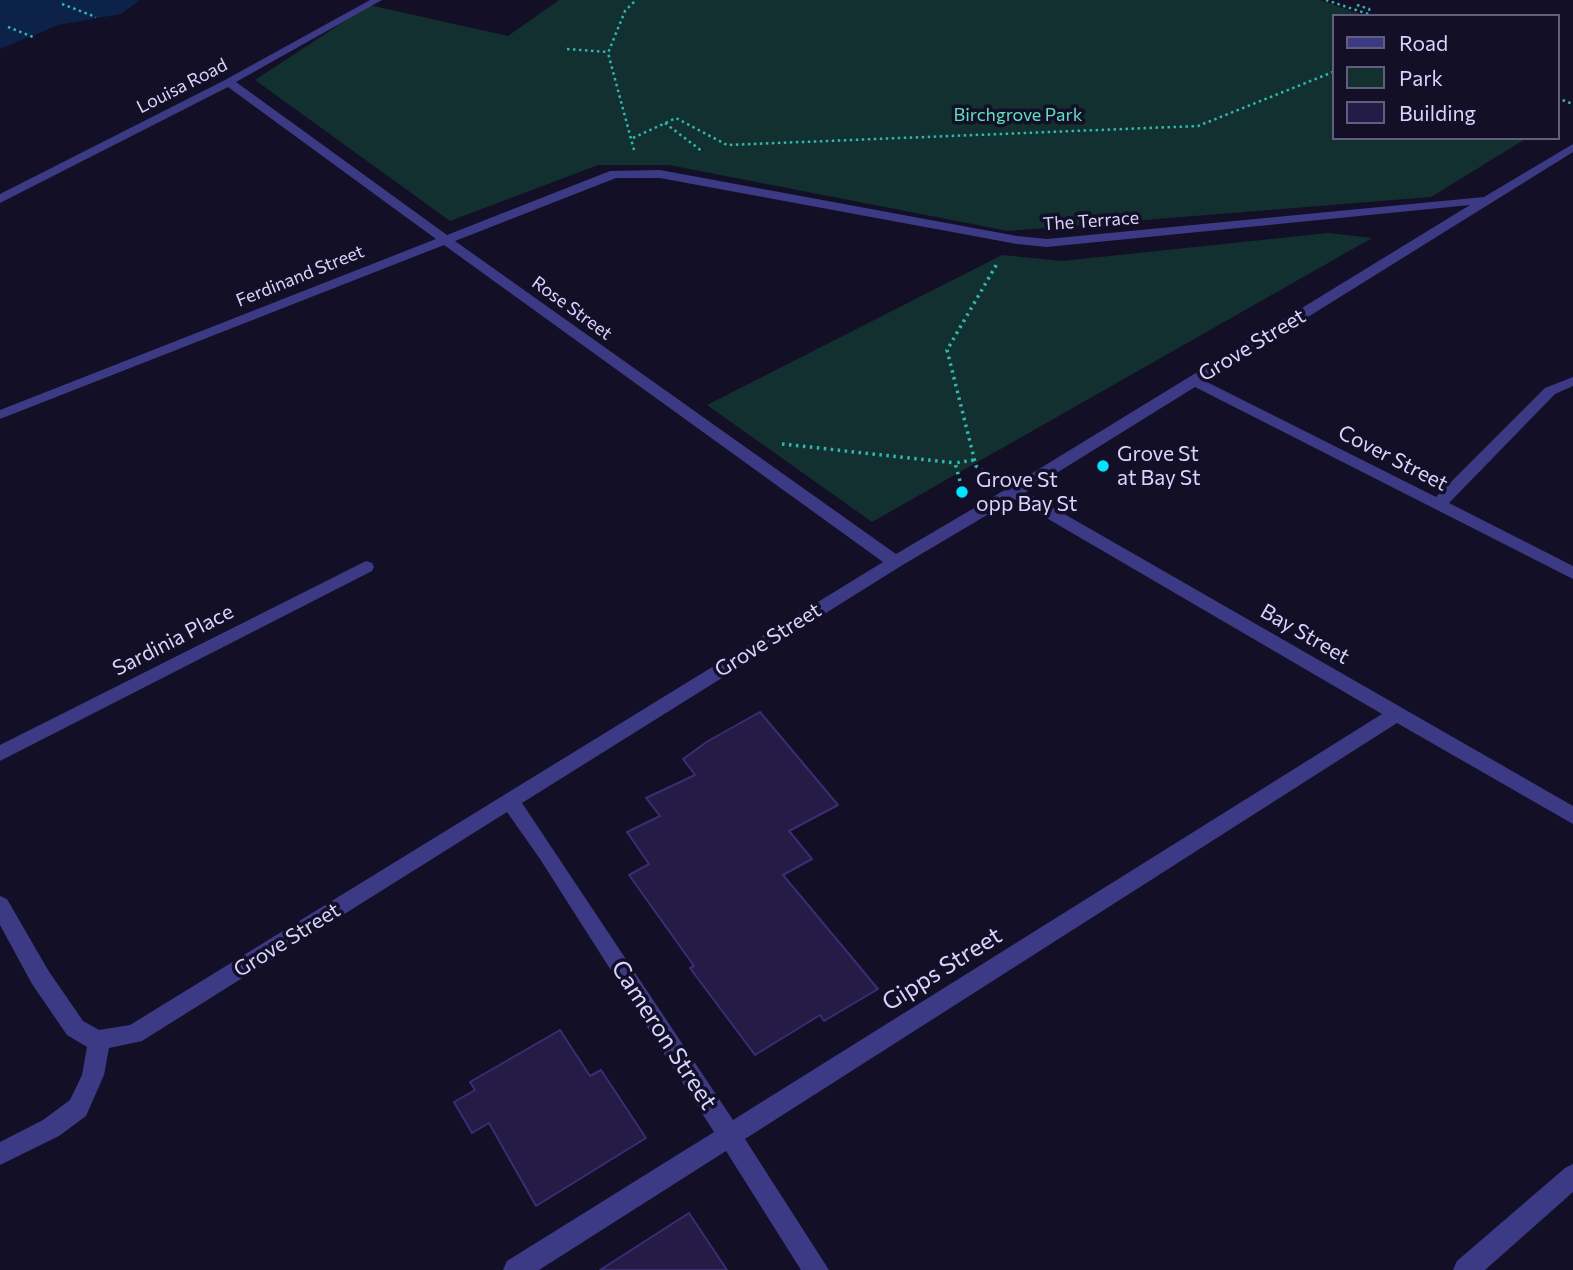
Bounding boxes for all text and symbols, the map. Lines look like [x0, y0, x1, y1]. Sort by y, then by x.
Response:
legend [1332, 14, 1559, 140]
text: Road [1399, 30, 1448, 55]
street label: Louisa Road [133, 54, 231, 118]
text: Park [1399, 65, 1443, 90]
text: Building [1399, 100, 1476, 125]
park label: Birchgrove Park [954, 104, 1082, 126]
street label: The Terrace [1042, 207, 1140, 235]
street label: Ferdinand Street [233, 240, 367, 312]
street label: Rose Street [528, 272, 616, 344]
street label: Grove Street [1194, 303, 1310, 387]
street label: Cover Street [1334, 420, 1452, 496]
place label: Grove St at Bay St [1117, 441, 1201, 491]
marker: Grove St at Bay St [1095, 458, 1111, 474]
place label: Grove St opp Bay St [976, 467, 1077, 517]
marker: Grove St opp Bay St [954, 484, 970, 500]
street label: Grove Street [710, 597, 826, 683]
street label: Bay Street [1256, 598, 1354, 670]
street label: Sardinia Place [108, 599, 238, 681]
street label: Grove Street [229, 897, 345, 983]
street label: Gipps Street [877, 921, 1007, 1017]
street label: Cameron Street [605, 955, 723, 1115]

